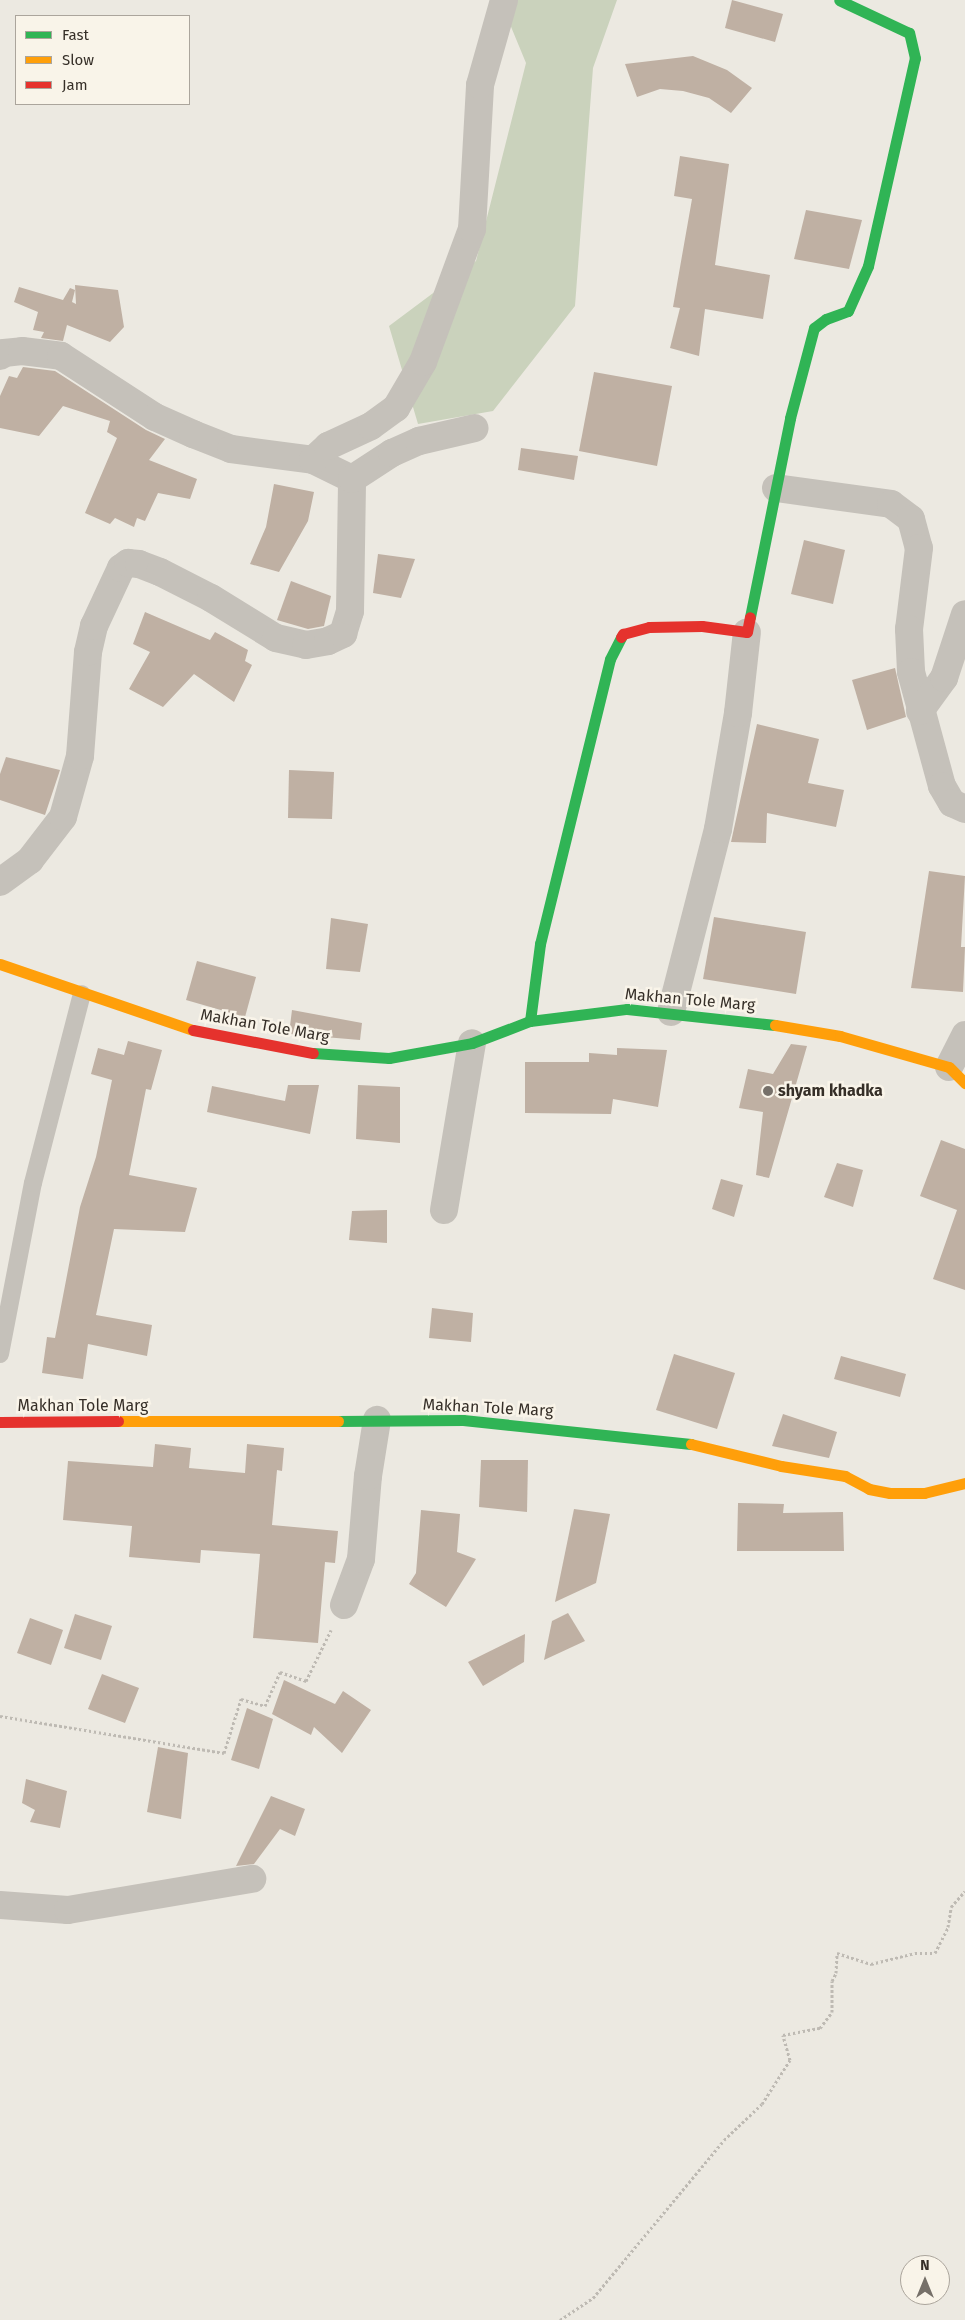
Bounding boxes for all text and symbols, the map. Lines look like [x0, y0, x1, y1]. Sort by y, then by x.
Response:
legend [15, 15, 190, 105]
text: Fast [62, 26, 89, 44]
text: Slow [62, 51, 94, 69]
text: Jam [62, 76, 88, 94]
street label: Makhan Tole Marg [624, 985, 756, 1015]
street label: Makhan Tole Marg [199, 1005, 331, 1047]
place label: shyam khadka [778, 1081, 883, 1101]
marker: shyam khadka [762, 1085, 774, 1097]
street label: Makhan Tole Marg [422, 1395, 554, 1421]
street label: Makhan Tole Marg [18, 1396, 148, 1416]
north arrow [900, 2255, 950, 2305]
text: N [920, 2257, 930, 2274]

